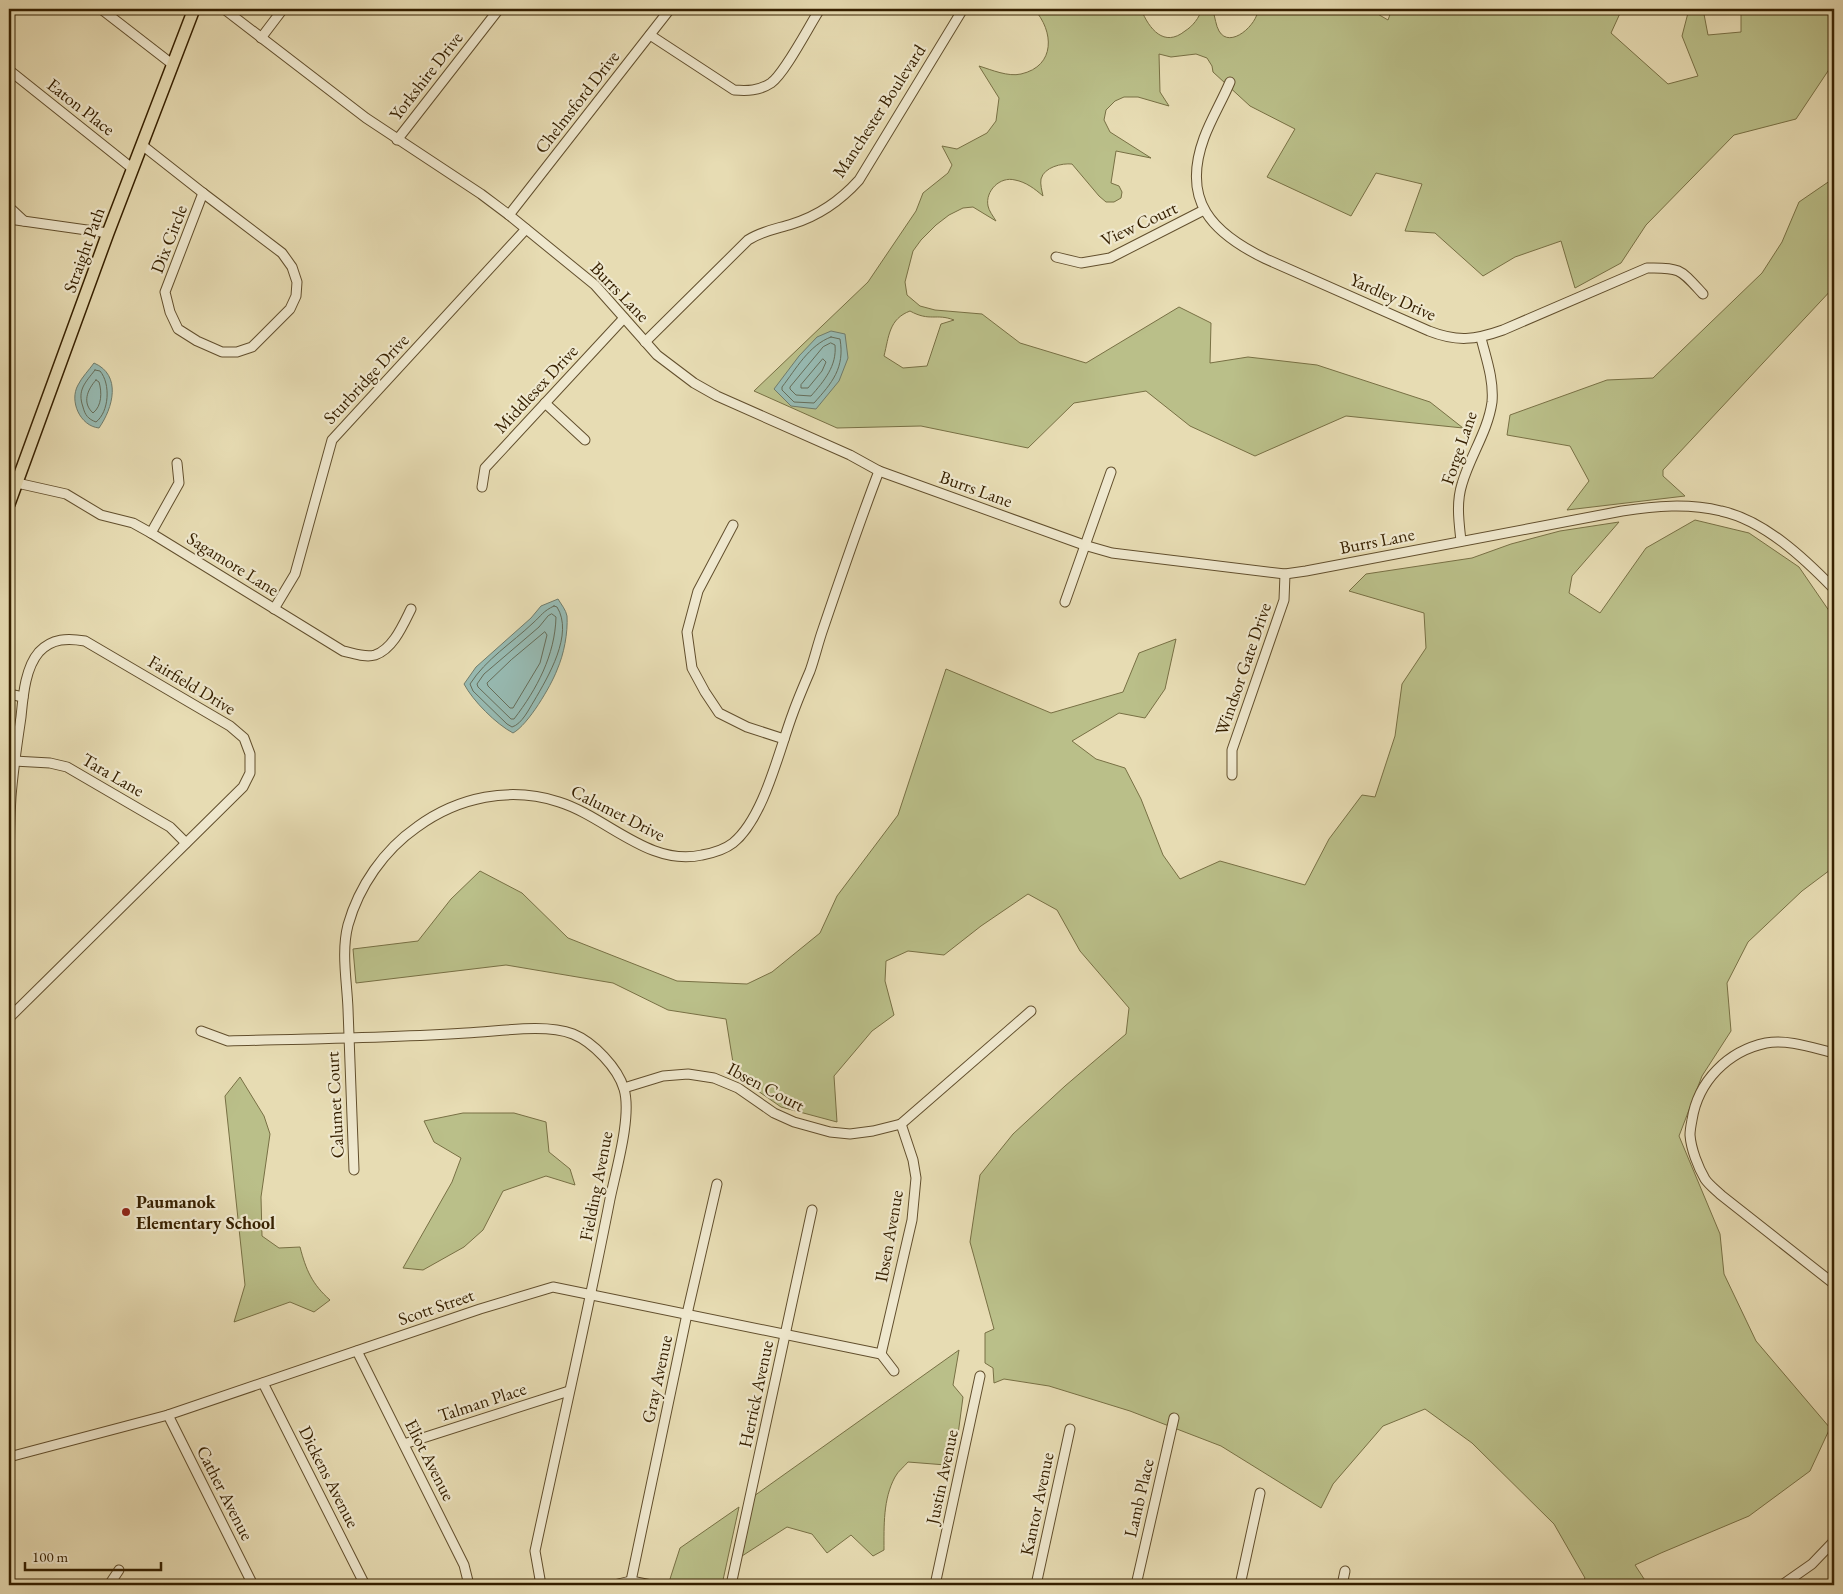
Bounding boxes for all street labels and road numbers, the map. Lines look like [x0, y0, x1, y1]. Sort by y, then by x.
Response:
street label: Yorkshire Drive [384, 27, 467, 125]
street label: Manchester Boulevard [827, 39, 931, 182]
street label: Chelmsford Drive [529, 46, 624, 158]
street label: Eaton Place [43, 73, 120, 140]
street label: View Court [1097, 196, 1181, 251]
street label: Dix Circle [145, 201, 192, 276]
street label: Straight Path [57, 204, 110, 296]
street label: Burrs Lane [586, 256, 655, 327]
street label: Yardley Drive [1346, 267, 1440, 326]
street label: Sturbridge Drive [318, 329, 413, 429]
street label: Middlesex Drive [489, 340, 582, 438]
street label: Forge Lane [1435, 408, 1482, 488]
street label: Burrs Lane [937, 465, 1016, 512]
street label: Burrs Lane [1338, 522, 1416, 559]
street label: Sagamore Lane [183, 526, 284, 601]
street label: Windsor Gate Drive [1209, 600, 1276, 738]
street label: Fairfield Drive [144, 649, 240, 720]
street label: Tara Lane [78, 748, 149, 802]
street label: Calumet Drive [567, 779, 669, 846]
street label: Calumet Court [320, 1051, 349, 1159]
street label: Ibsen Court [724, 1057, 809, 1117]
street label: Fielding Avenue [574, 1129, 617, 1243]
street label: Ibsen Avenue [869, 1188, 908, 1284]
street label: Scott Street [395, 1283, 477, 1330]
street label: Gray Avenue [636, 1333, 677, 1425]
street label: Herrick Avenue [733, 1338, 778, 1450]
street label: Talman Place [435, 1376, 529, 1427]
street label: Eliot Avenue [400, 1415, 461, 1505]
street label: Dickens Avenue [294, 1422, 365, 1532]
street label: Justin Avenue [920, 1427, 963, 1528]
street label: Cather Avenue [192, 1442, 259, 1544]
street label: Kantor Avenue [1014, 1450, 1059, 1558]
street label: Lamb Place [1118, 1456, 1159, 1539]

